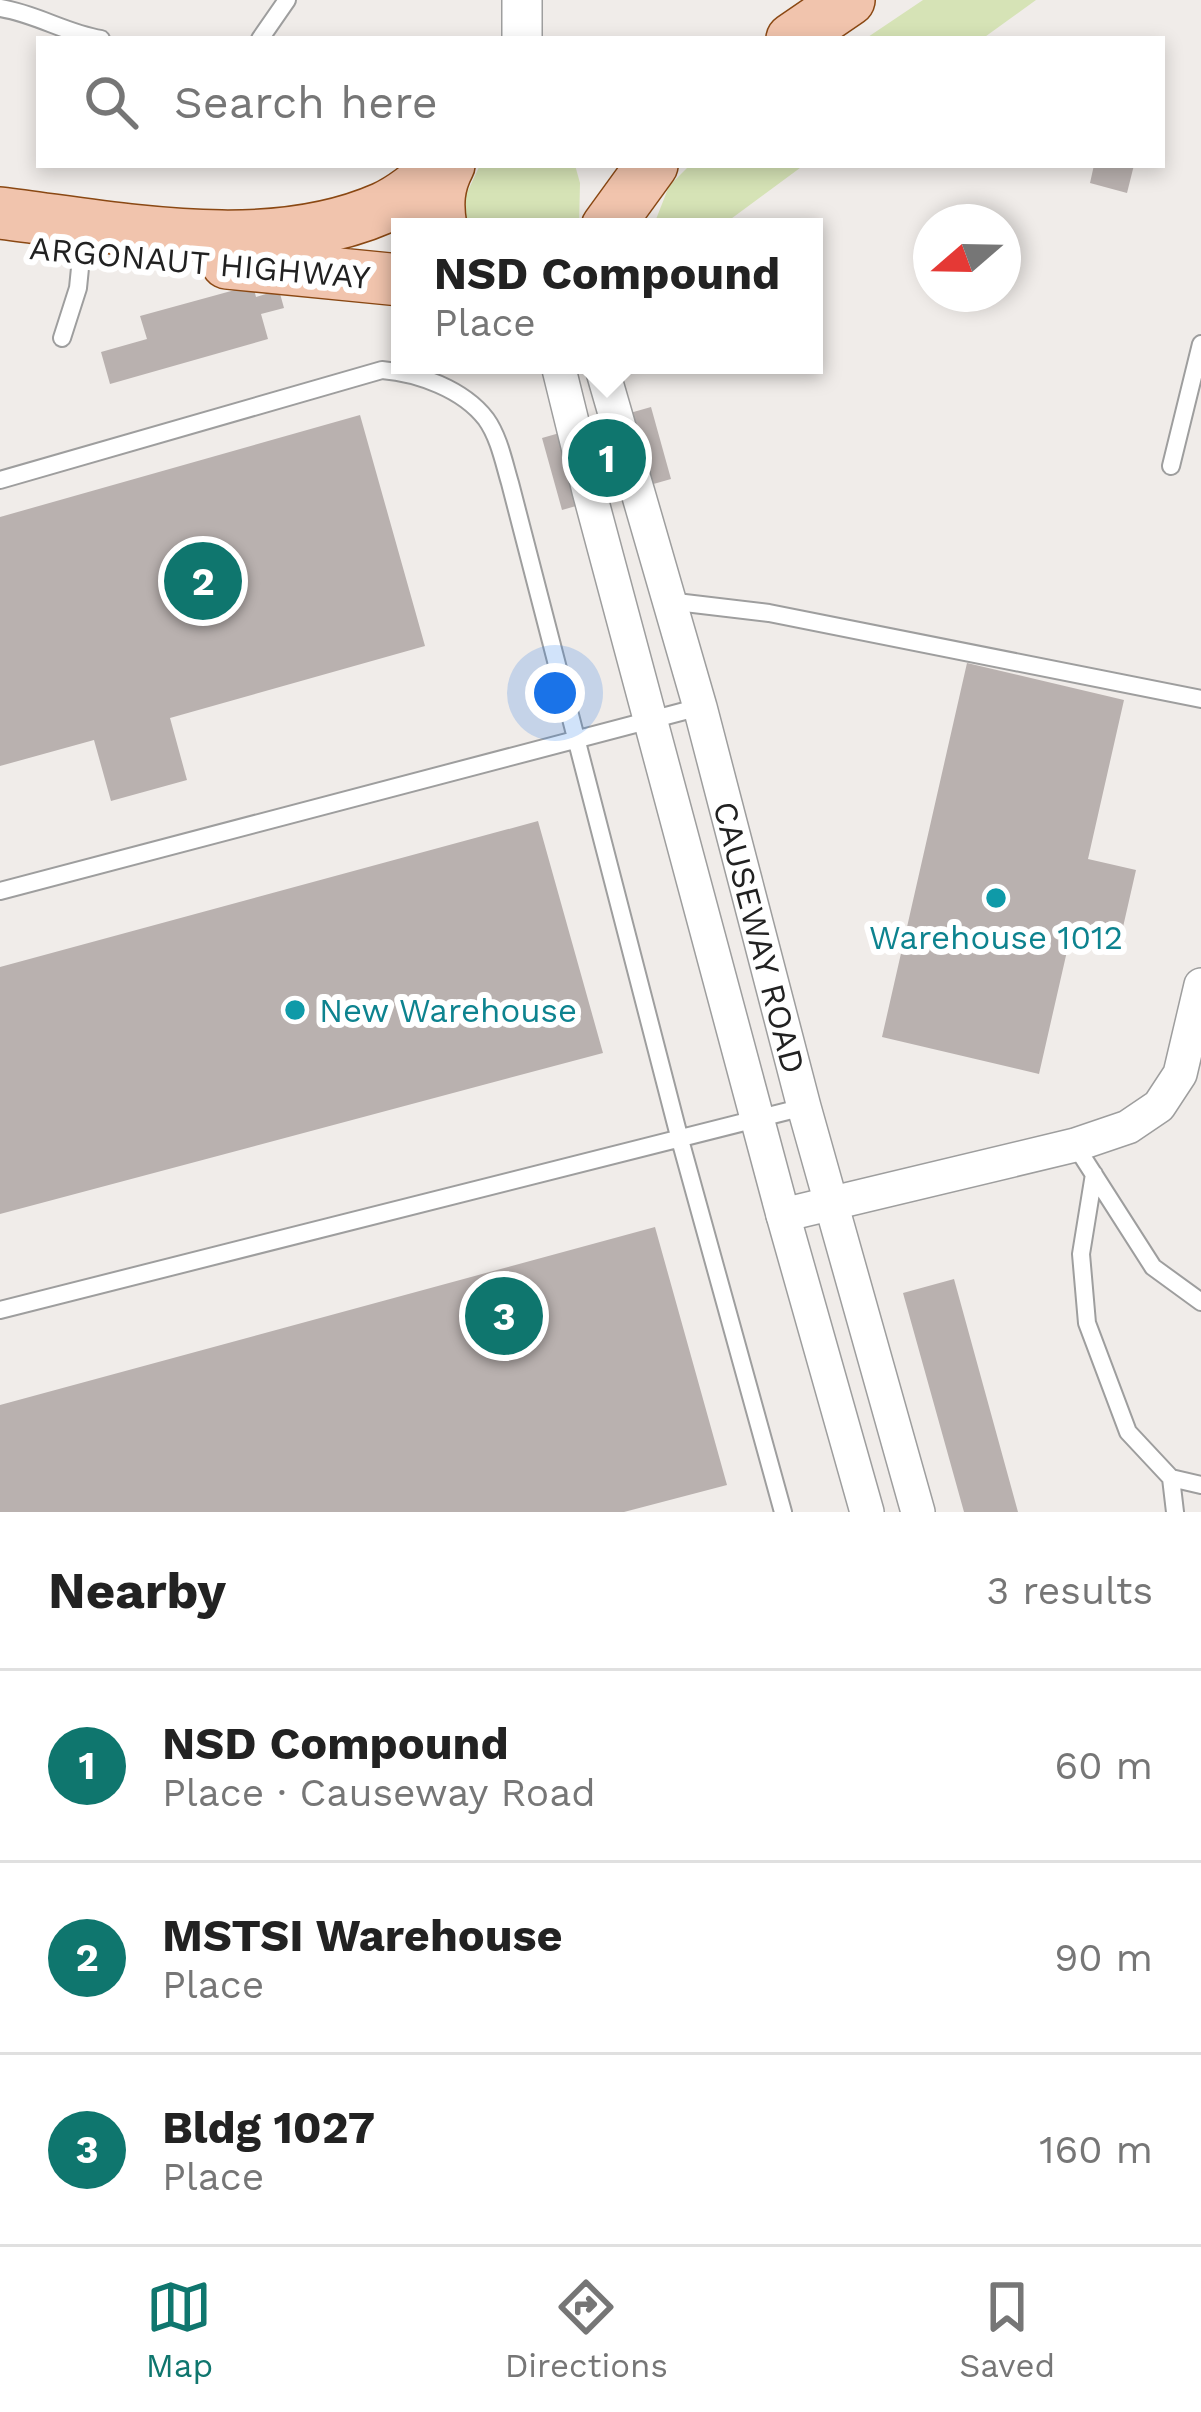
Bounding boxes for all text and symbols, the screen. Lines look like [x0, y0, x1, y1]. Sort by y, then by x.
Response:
search box [36, 36, 1165, 168]
icon: search [78, 69, 144, 135]
text: Search here [174, 76, 438, 129]
north arrow [913, 204, 1021, 312]
popup [391, 218, 823, 374]
street label: ARGONAUT HIGHWAY [28, 228, 372, 297]
text: NSD Compound [434, 247, 780, 300]
text: Place [434, 300, 536, 345]
pin: 1 [568, 413, 646, 503]
pin: 2 [164, 536, 242, 626]
your location [525, 663, 585, 723]
street label: CAUSEWAY ROAD [705, 797, 813, 1078]
marker: Warehouse 1012 [983, 885, 1009, 911]
place label: Warehouse 1012 [869, 918, 1123, 957]
place label: New Warehouse [319, 991, 577, 1030]
marker: New Warehouse [282, 997, 308, 1023]
pin: 3 [465, 1271, 543, 1361]
text: Nearby [48, 1561, 226, 1620]
text: 3 results [987, 1568, 1153, 1613]
text: NSD Compound [162, 1717, 509, 1770]
text: 1 [79, 1743, 95, 1788]
text: 60 m [1055, 1743, 1153, 1788]
text: Place · Causeway Road [162, 1770, 596, 1815]
text: MSTSI Warehouse [162, 1909, 563, 1962]
text: 2 [75, 1935, 99, 1980]
text: 90 m [1054, 1935, 1153, 1980]
text: Place [162, 1962, 264, 2007]
text: Bldg 1027 [162, 2101, 375, 2154]
text: 3 [75, 2127, 99, 2172]
text: 160 m [1039, 2127, 1153, 2172]
text: Place [162, 2154, 264, 2199]
tab: Map [146, 2274, 213, 2385]
tab: Directions [505, 2274, 668, 2385]
tab: Saved [959, 2274, 1055, 2385]

